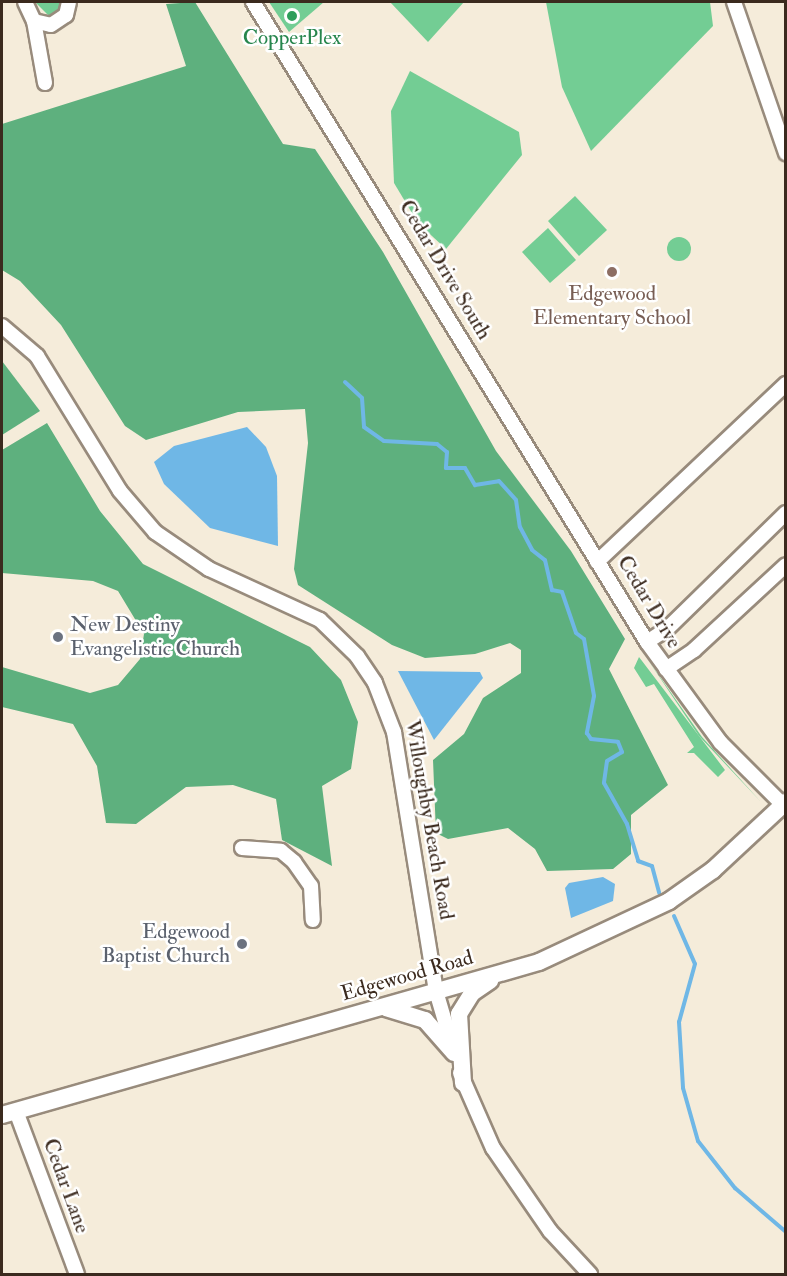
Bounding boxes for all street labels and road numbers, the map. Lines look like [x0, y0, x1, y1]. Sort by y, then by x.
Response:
street label: Cedar Drive South [393, 196, 497, 344]
street label: Cedar Drive [612, 551, 686, 653]
street label: Willoughby Beach Road [399, 718, 459, 922]
street label: Edgewood Road [338, 945, 476, 1007]
street label: Cedar Lane [37, 1135, 95, 1237]

